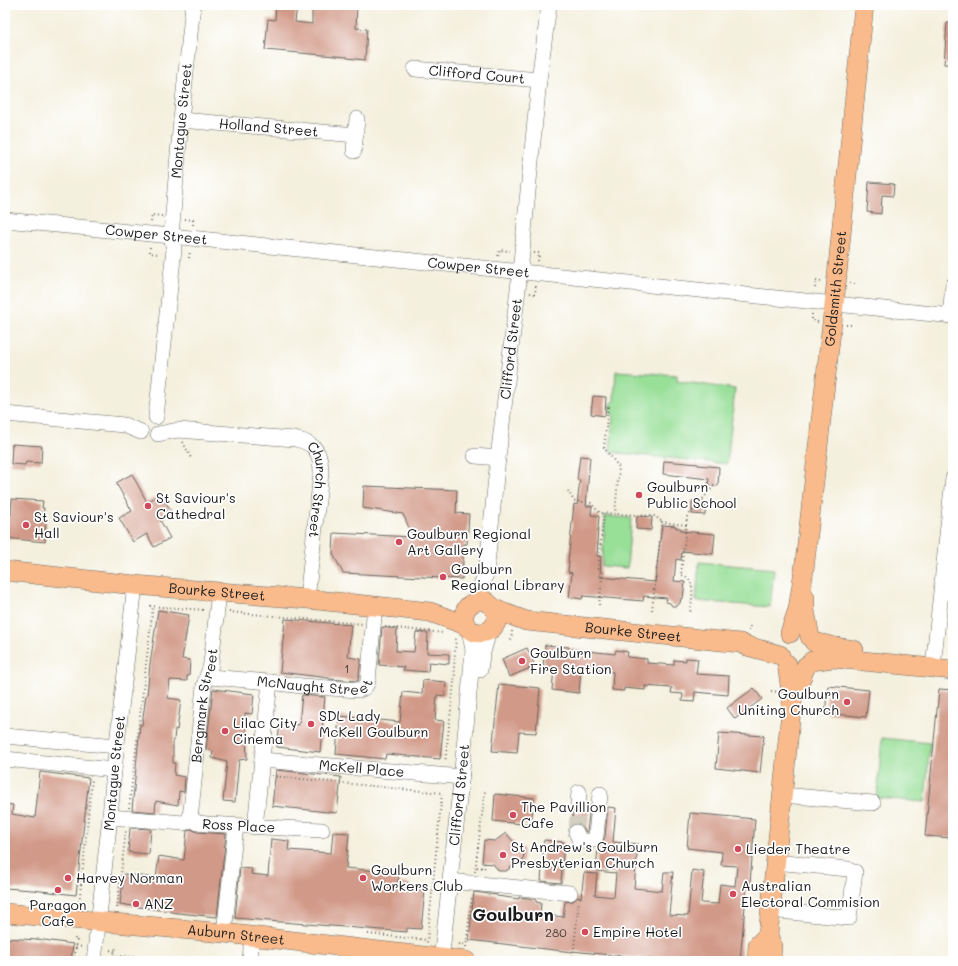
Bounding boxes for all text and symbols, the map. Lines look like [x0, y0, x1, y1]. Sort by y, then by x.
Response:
street label: Clifford Court [428, 60, 526, 88]
street label: Montague Street [166, 62, 196, 179]
street label: Holland Street [218, 113, 319, 141]
street label: Cowper Street [104, 220, 208, 249]
street label: Goldsmith Street [819, 230, 850, 347]
street label: Cowper Street [427, 252, 531, 282]
street label: Clifford Street [495, 297, 526, 401]
street label: Church Street [303, 437, 331, 539]
place label: Goulburn Public School [647, 477, 737, 512]
place label: St Saviour's Cathedral [156, 488, 236, 523]
marker: Goulburn Public School [634, 490, 644, 500]
marker: St Saviour's Cathedral [143, 501, 153, 511]
place label: St Saviour's Hall [34, 507, 114, 542]
marker: St Saviour's Hall [21, 520, 31, 530]
place label: Goulburn Regional Art Gallery [407, 524, 531, 559]
marker: Goulburn Regional Art Gallery [394, 537, 404, 547]
place label: Goulburn Regional Library [451, 559, 564, 594]
marker: Goulburn Regional Library [438, 572, 448, 582]
street label: Bourke Street [168, 578, 266, 605]
street label: Bourke Street [584, 617, 683, 646]
place label: Goulburn Fire Station [530, 643, 612, 678]
street label: Bergmark Street [186, 647, 222, 764]
marker: Goulburn Fire Station [517, 656, 527, 666]
house number: 1 [344, 660, 350, 676]
street label: McNaught Street [256, 671, 377, 699]
place label: Goulburn Uniting Church [738, 684, 839, 719]
marker: Goulburn Uniting Church [842, 697, 852, 707]
place label: SDL Lady McKell Goulburn [319, 706, 428, 741]
place label: Lilac City Cinema [233, 713, 297, 748]
street label: Montague Street [99, 714, 129, 832]
marker: SDL Lady McKell Goulburn [306, 719, 316, 729]
marker: Lilac City Cinema [220, 726, 230, 736]
street label: Clifford Street [444, 743, 473, 847]
street label: McKell Place [318, 755, 405, 781]
place label: The Pavillion Cafe [521, 797, 606, 832]
marker: The Pavillion Cafe [508, 810, 518, 820]
street label: Ross Place [201, 814, 276, 837]
place label: St Andrew's Goulburn Presbyterian Church [511, 837, 658, 872]
place label: Lieder Theatre [746, 839, 850, 858]
marker: Lieder Theatre [733, 844, 743, 854]
marker: St Andrew's Goulburn Presbyterian Church [498, 850, 508, 860]
place label: Goulburn Workers Club [371, 860, 463, 895]
place label: Harvey Norman [76, 868, 183, 887]
marker: Harvey Norman [63, 873, 73, 883]
marker: Goulburn Workers Club [358, 873, 368, 883]
place label: Australian Electoral Commision [741, 876, 880, 911]
marker: Paragon Cafe [53, 885, 63, 895]
marker: Australian Electoral Commision [728, 889, 738, 899]
place label: ANZ [144, 894, 173, 913]
place label: Paragon Cafe [29, 895, 87, 930]
marker: ANZ [131, 899, 141, 909]
district label: Goulburn [472, 902, 554, 926]
street label: Auburn Street [186, 920, 286, 949]
place label: Empire Hotel [593, 922, 682, 941]
house number: 280 [545, 924, 567, 940]
marker: Empire Hotel [580, 927, 590, 937]

